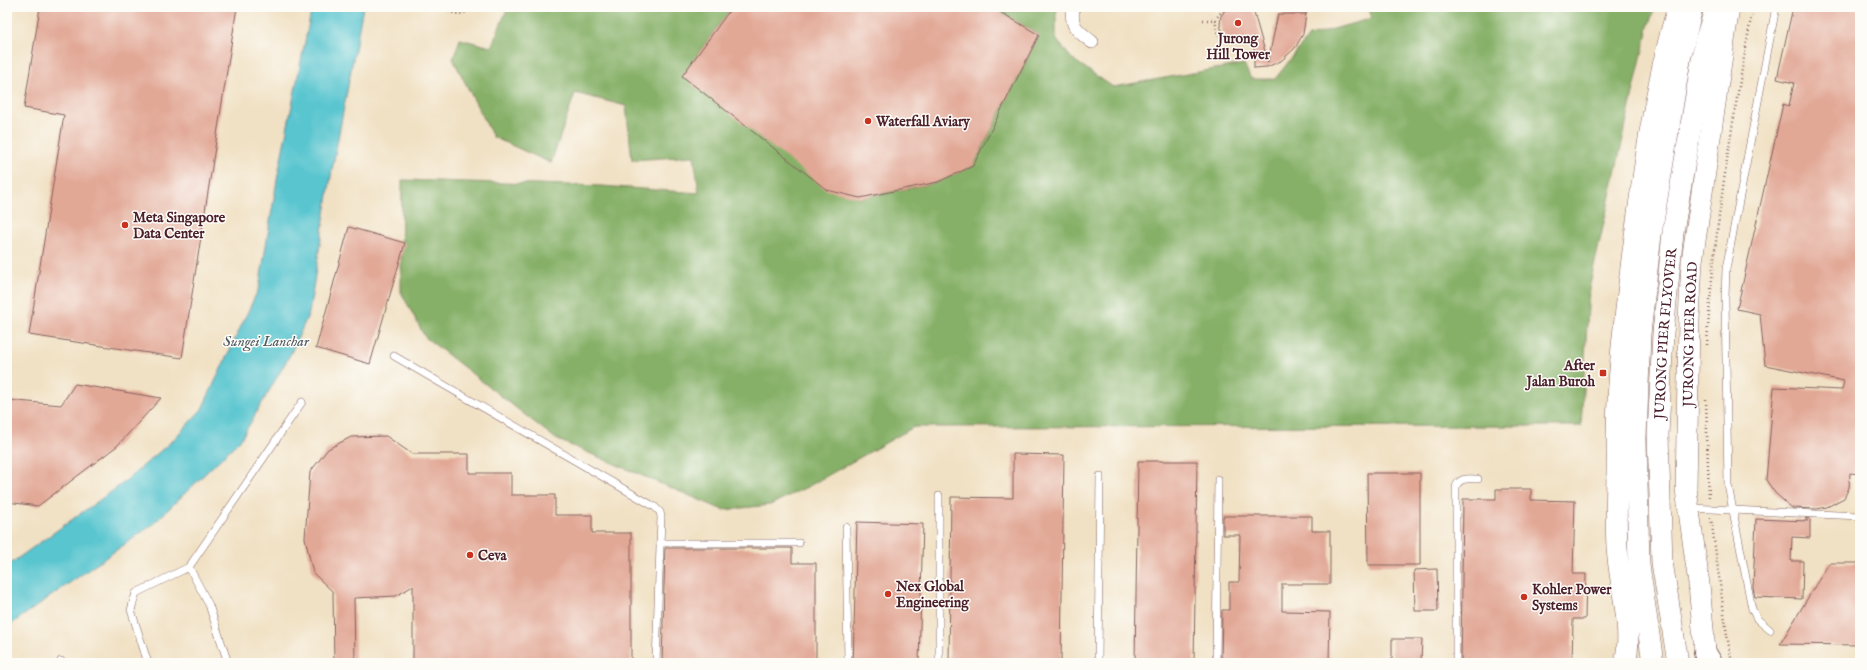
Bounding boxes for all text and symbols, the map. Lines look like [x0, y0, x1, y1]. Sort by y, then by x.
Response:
marker: Jurong Hill Tower [1233, 18, 1243, 28]
place label: Jurong Hill Tower [1206, 30, 1271, 64]
place label: Waterfall Aviary [875, 113, 971, 131]
marker: Waterfall Aviary [863, 116, 873, 126]
place label: Meta Singapore Data Center [133, 209, 226, 243]
marker: Meta Singapore Data Center [120, 220, 130, 230]
street label: JURONG PIER FLYOVER [1651, 247, 1681, 422]
street label: JURONG PIER ROAD [1679, 261, 1702, 409]
water label: Sungei Lanchar [223, 332, 310, 352]
place label: After Jalan Buroh [1525, 357, 1596, 391]
marker: After Jalan Buroh [1598, 368, 1608, 378]
place label: Ceva [478, 547, 508, 565]
marker: Ceva [465, 550, 475, 560]
place label: Nex Global Engineering [895, 578, 970, 612]
place label: Kohler Power Systems [1532, 581, 1612, 615]
marker: Nex Global Engineering [883, 589, 893, 599]
marker: Kohler Power Systems [1519, 592, 1529, 602]

